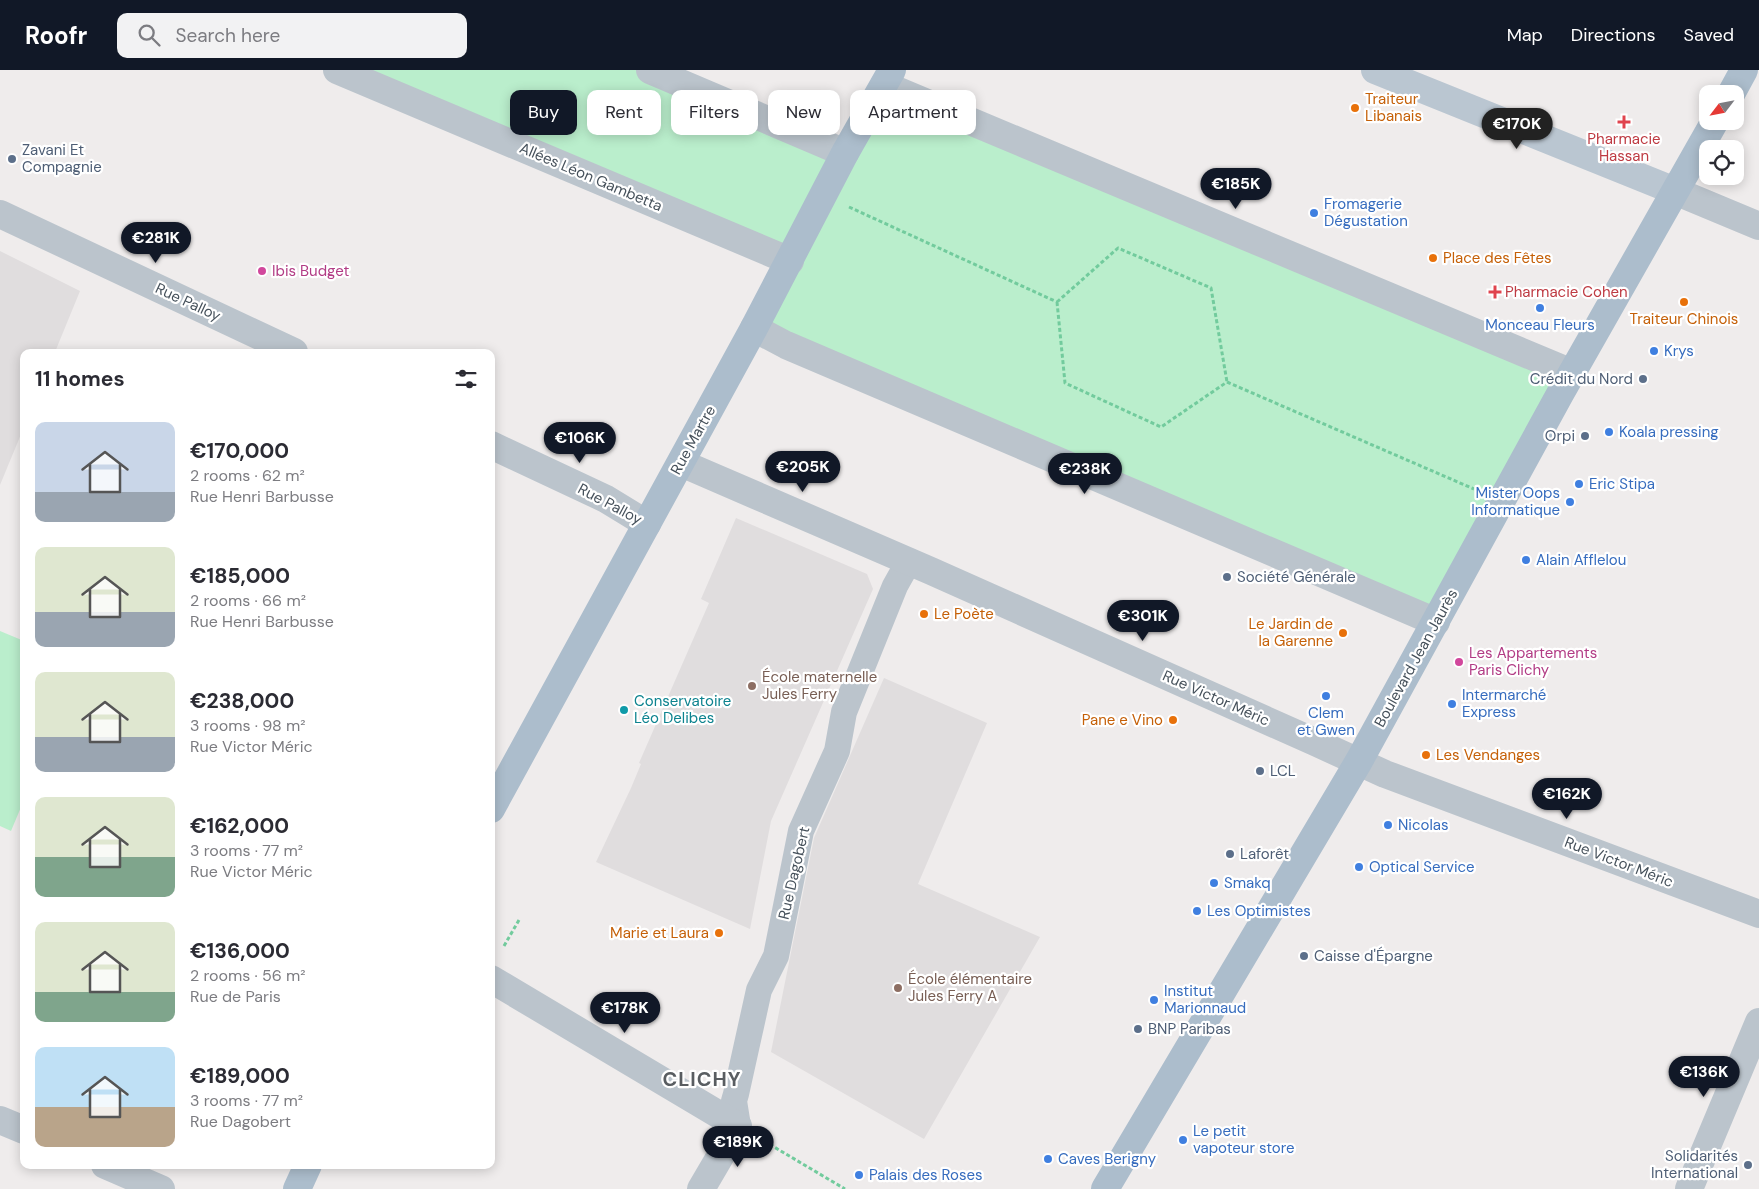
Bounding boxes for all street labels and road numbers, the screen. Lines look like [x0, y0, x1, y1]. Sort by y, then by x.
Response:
street label: Allées Léon Gambetta [517, 138, 665, 216]
street label: Rue Palloy [152, 278, 224, 326]
street label: Rue Martre [666, 402, 720, 478]
street label: Rue Palloy [574, 479, 646, 530]
street label: Boulevard Jean Jaurès [1370, 585, 1462, 731]
street label: Rue Victor Méric [1159, 665, 1273, 731]
street label: Rue Dagobert [774, 824, 814, 921]
street label: Rue Victor Méric [1562, 832, 1676, 892]

